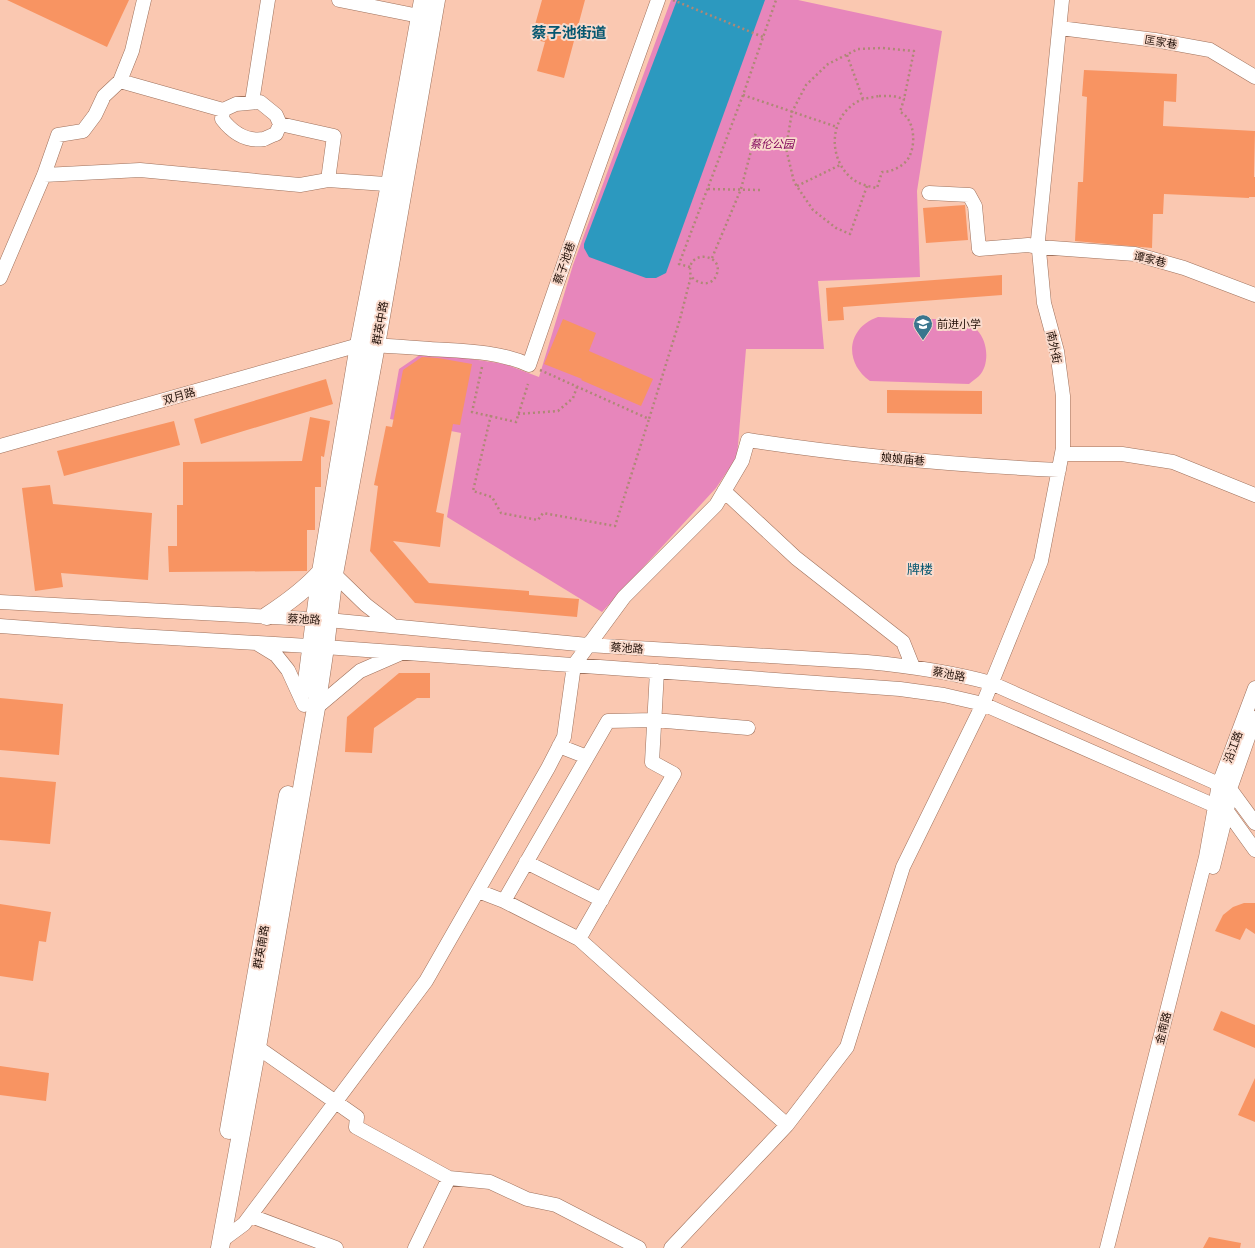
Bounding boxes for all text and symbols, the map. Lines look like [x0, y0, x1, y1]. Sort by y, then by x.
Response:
district label: 蔡子池街道 [531, 24, 607, 42]
street label: 匡家巷 [1144, 33, 1178, 51]
park label: 蔡伦公园 [750, 138, 796, 151]
street label: 蔡子池巷 [551, 240, 578, 286]
street label: 谭家巷 [1132, 249, 1167, 270]
street label: 群英中路 [370, 300, 391, 346]
school or university icon: 前进小学 [912, 313, 934, 341]
place label: 前进小学 [937, 318, 981, 331]
street label: 南外街 [1044, 330, 1063, 365]
street label: 双月路 [161, 386, 197, 407]
street label: 娘娘庙巷 [880, 451, 925, 468]
district label: 牌楼 [907, 562, 933, 577]
street label: 蔡池路 [287, 612, 321, 627]
street label: 蔡池路 [610, 641, 644, 656]
street label: 蔡池路 [931, 665, 966, 684]
street label: 沿江路 [1222, 729, 1245, 765]
street label: 群英南路 [251, 924, 272, 970]
street label: 金南路 [1153, 1011, 1174, 1046]

